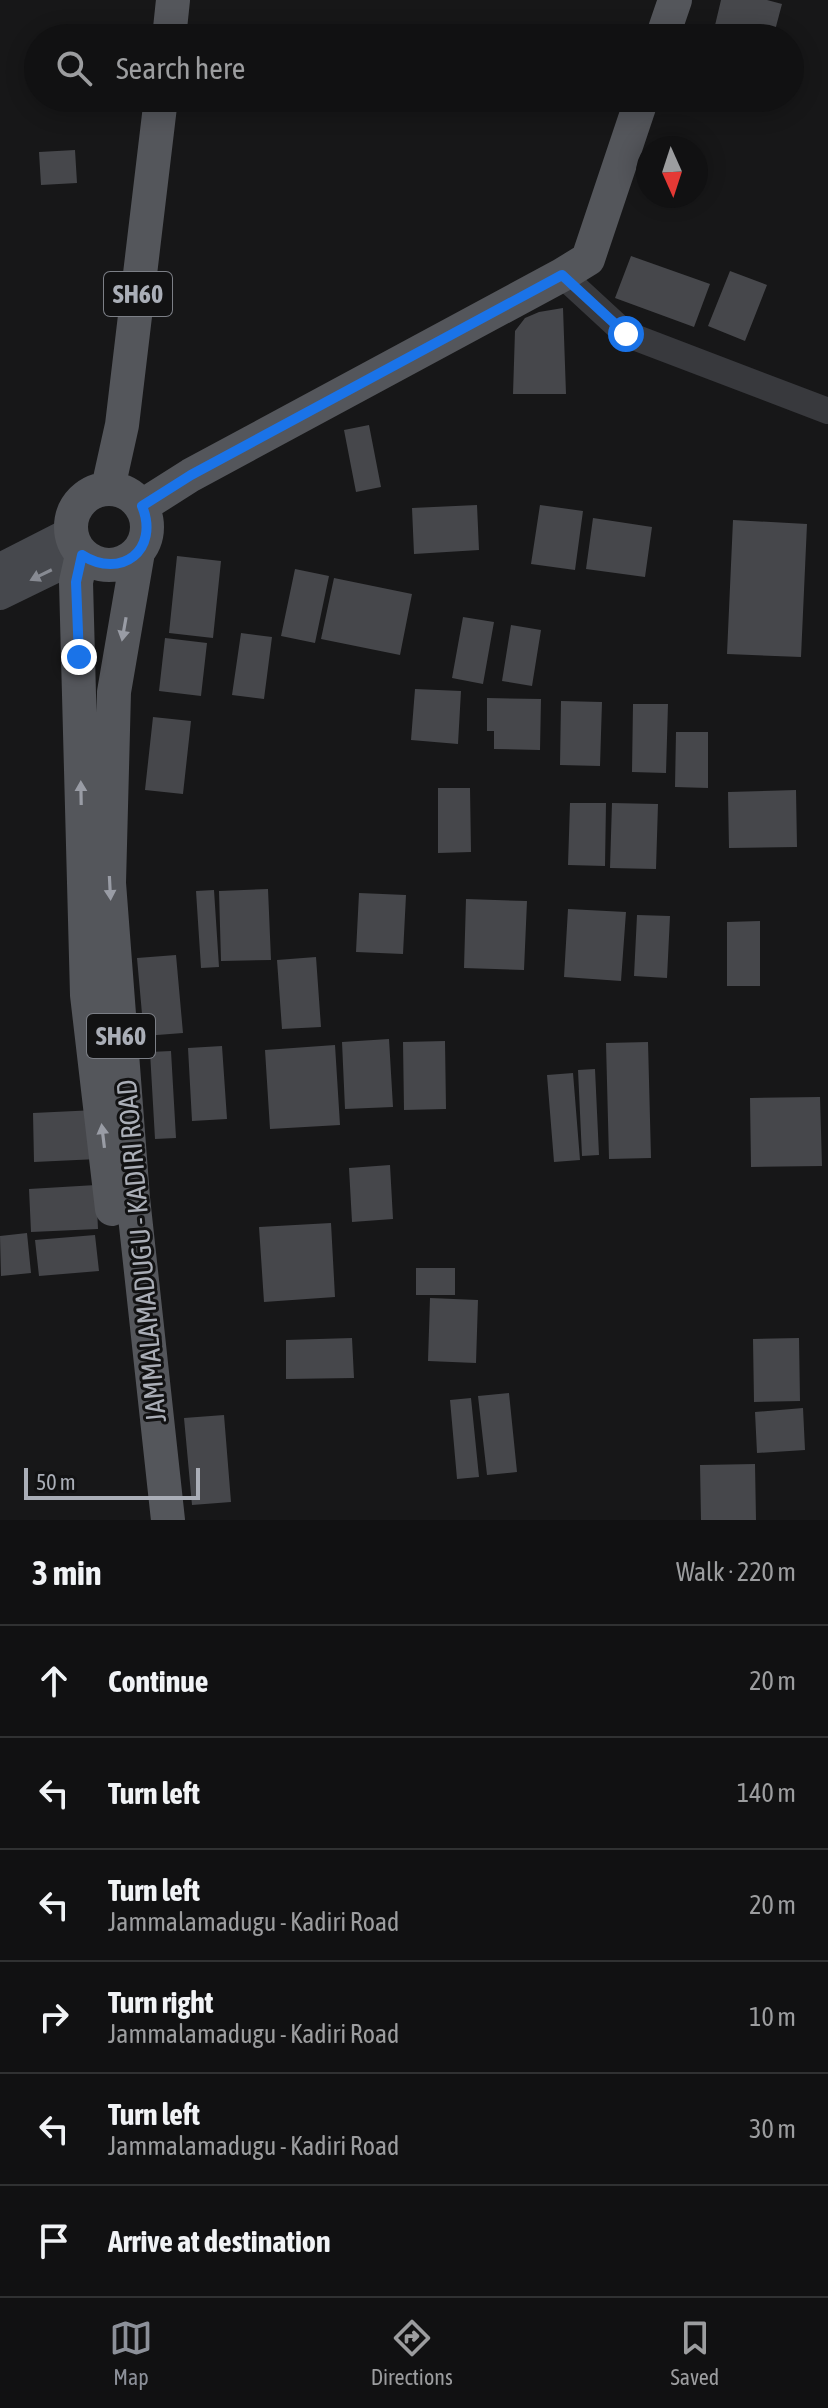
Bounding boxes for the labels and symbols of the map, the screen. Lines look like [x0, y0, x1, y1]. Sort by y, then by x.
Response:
north arrow [636, 136, 708, 208]
road number: SH60 [104, 272, 172, 316]
route start [608, 316, 644, 352]
one-way arrow [30, 568, 53, 582]
one-way arrow [118, 617, 130, 642]
route end [61, 639, 97, 675]
one-way arrow [75, 780, 88, 805]
one-way arrow [104, 876, 117, 901]
road number: SH60 [87, 1014, 155, 1058]
street label: JAMMALAMADUGU - KADIRI ROAD [110, 1078, 172, 1424]
one-way arrow [97, 1123, 110, 1148]
scale bar [24, 1464, 200, 1500]

